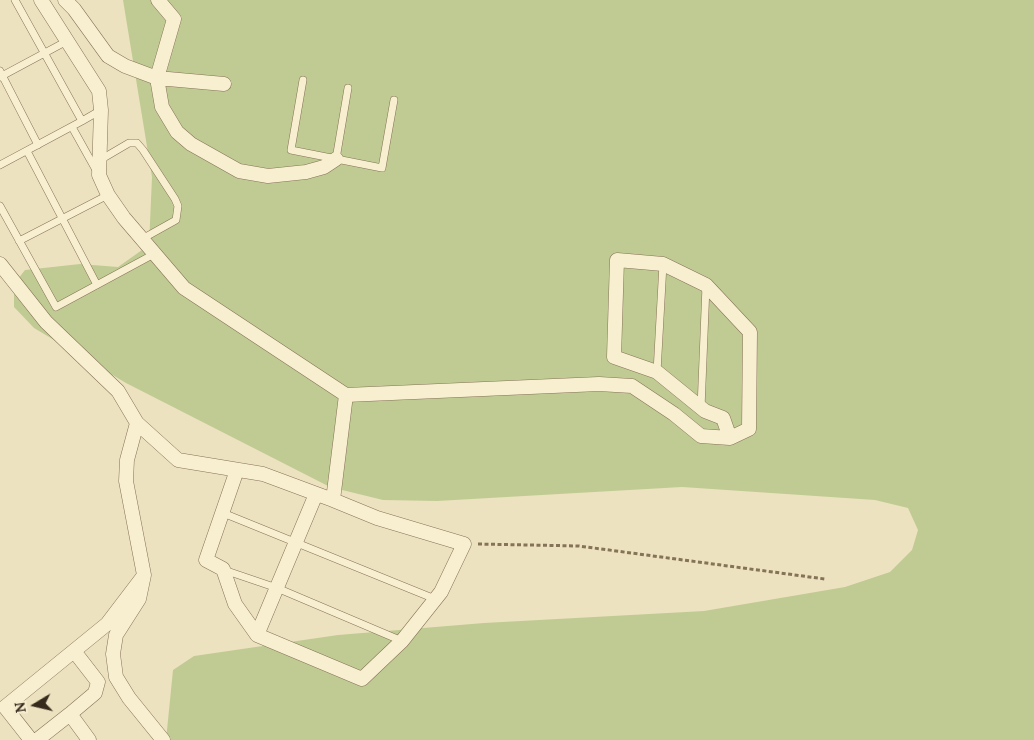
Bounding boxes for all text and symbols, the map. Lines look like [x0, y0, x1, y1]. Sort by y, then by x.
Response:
north arrow [10, 680, 60, 730]
text: N [10, 701, 30, 714]

